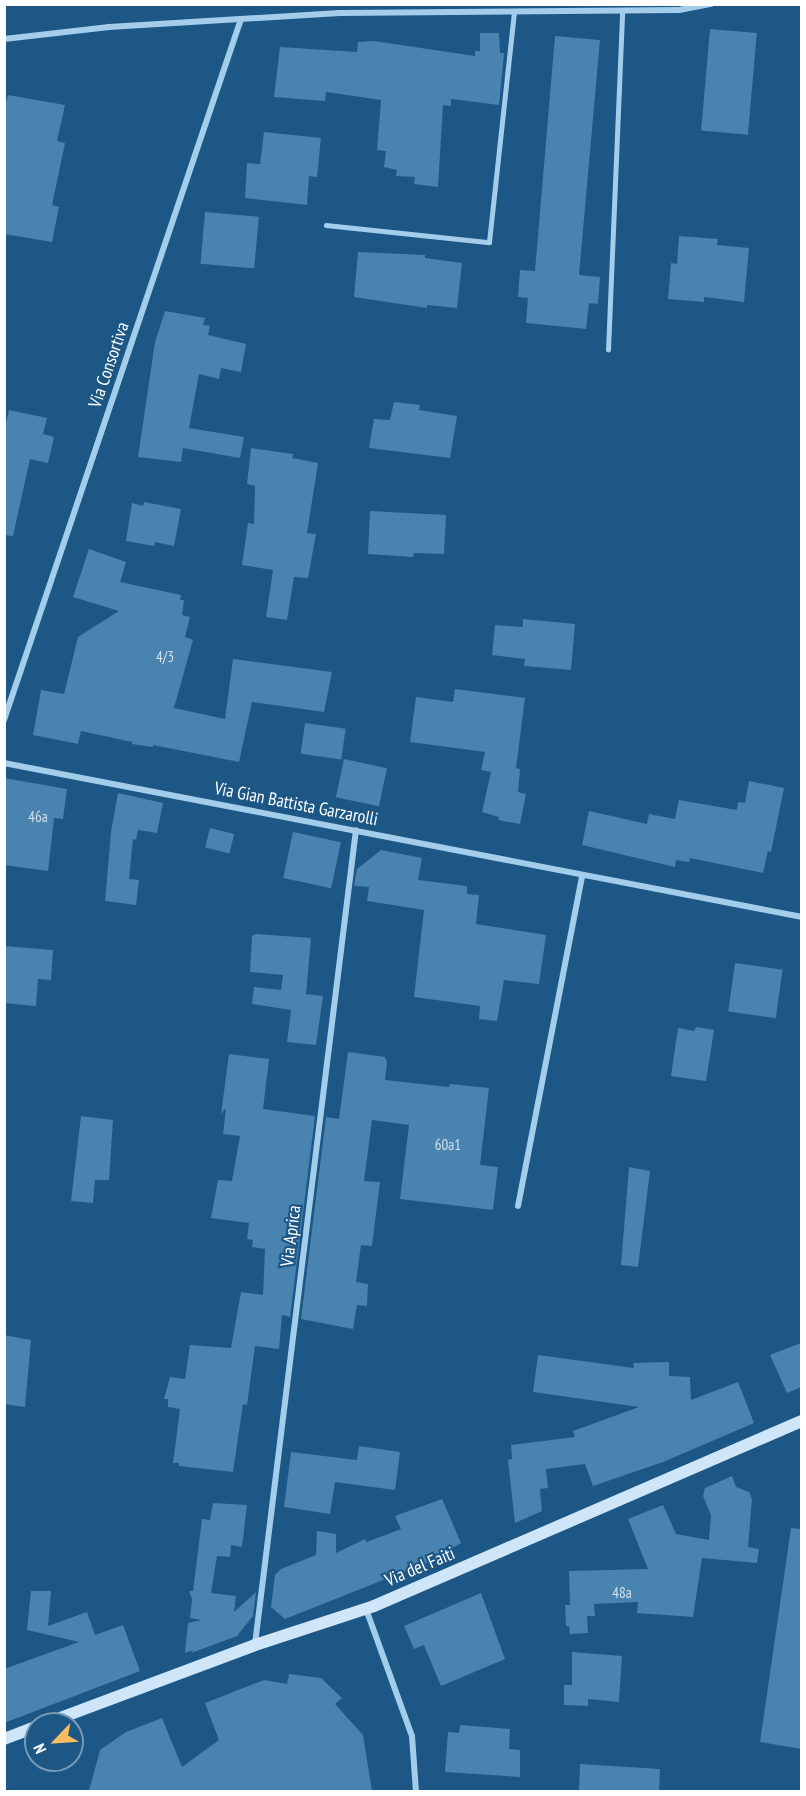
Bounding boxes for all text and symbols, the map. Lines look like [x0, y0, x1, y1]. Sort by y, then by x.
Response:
street label: Via Consortiva [84, 319, 134, 411]
house number: 4/3 [156, 648, 174, 666]
street label: Via Gian Battista Garzarolli [212, 778, 380, 830]
house number: 46a [28, 808, 48, 826]
house number: 60a1 [435, 1136, 461, 1154]
street label: Via Aprica [276, 1204, 306, 1268]
street label: Via del Faiti [382, 1543, 458, 1591]
house number: 48a [612, 1584, 632, 1602]
north arrow [24, 1712, 84, 1772]
text: N [29, 1741, 50, 1757]

